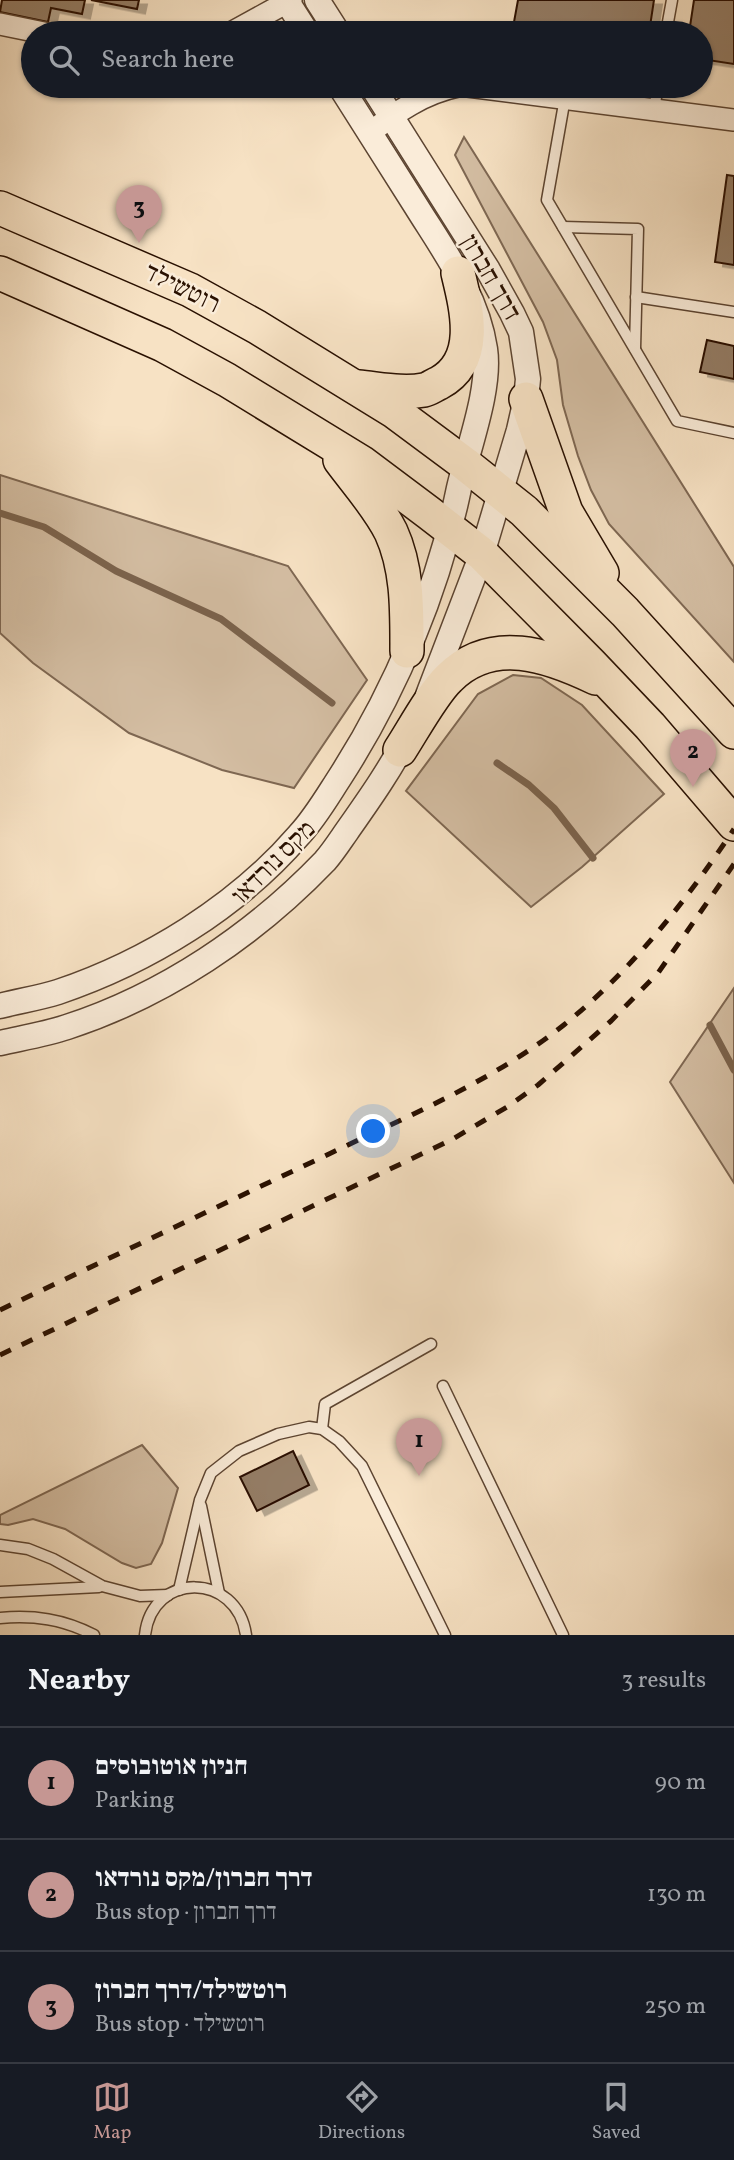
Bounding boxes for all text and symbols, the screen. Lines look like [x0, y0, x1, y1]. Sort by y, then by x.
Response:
search box [21, 21, 713, 98]
icon: search [45, 41, 83, 79]
text: Search here [101, 42, 234, 78]
pin: 3 [116, 185, 162, 243]
street label: דרך חברון [451, 228, 529, 328]
street label: רוטשילד [138, 255, 226, 323]
pin: 2 [670, 729, 716, 787]
street label: מקס נורדאו [224, 813, 324, 913]
your location [356, 1114, 390, 1148]
pin: 1 [396, 1418, 442, 1476]
text: Nearby [28, 1660, 130, 1702]
text: 3 results [621, 1665, 706, 1697]
text: חניון אוטובוסים [95, 1749, 248, 1785]
text: 1 [46, 1767, 56, 1799]
text: 90 m [655, 1767, 706, 1799]
text: Parking [95, 1785, 174, 1817]
text: דרך חברון/מקס נורדאו [95, 1861, 312, 1897]
text: 2 [45, 1879, 57, 1911]
text: 130 m [647, 1879, 706, 1911]
text: Bus stop · דרך חברון [95, 1897, 277, 1929]
text: רוטשילד/דרך חברון [95, 1973, 288, 2009]
text: 3 [45, 1991, 57, 2023]
text: 250 m [644, 1991, 706, 2023]
text: Bus stop · רוטשילד [95, 2009, 265, 2041]
tab: Map [93, 2078, 131, 2146]
tab: Directions [318, 2078, 405, 2146]
tab: Saved [592, 2078, 641, 2146]

